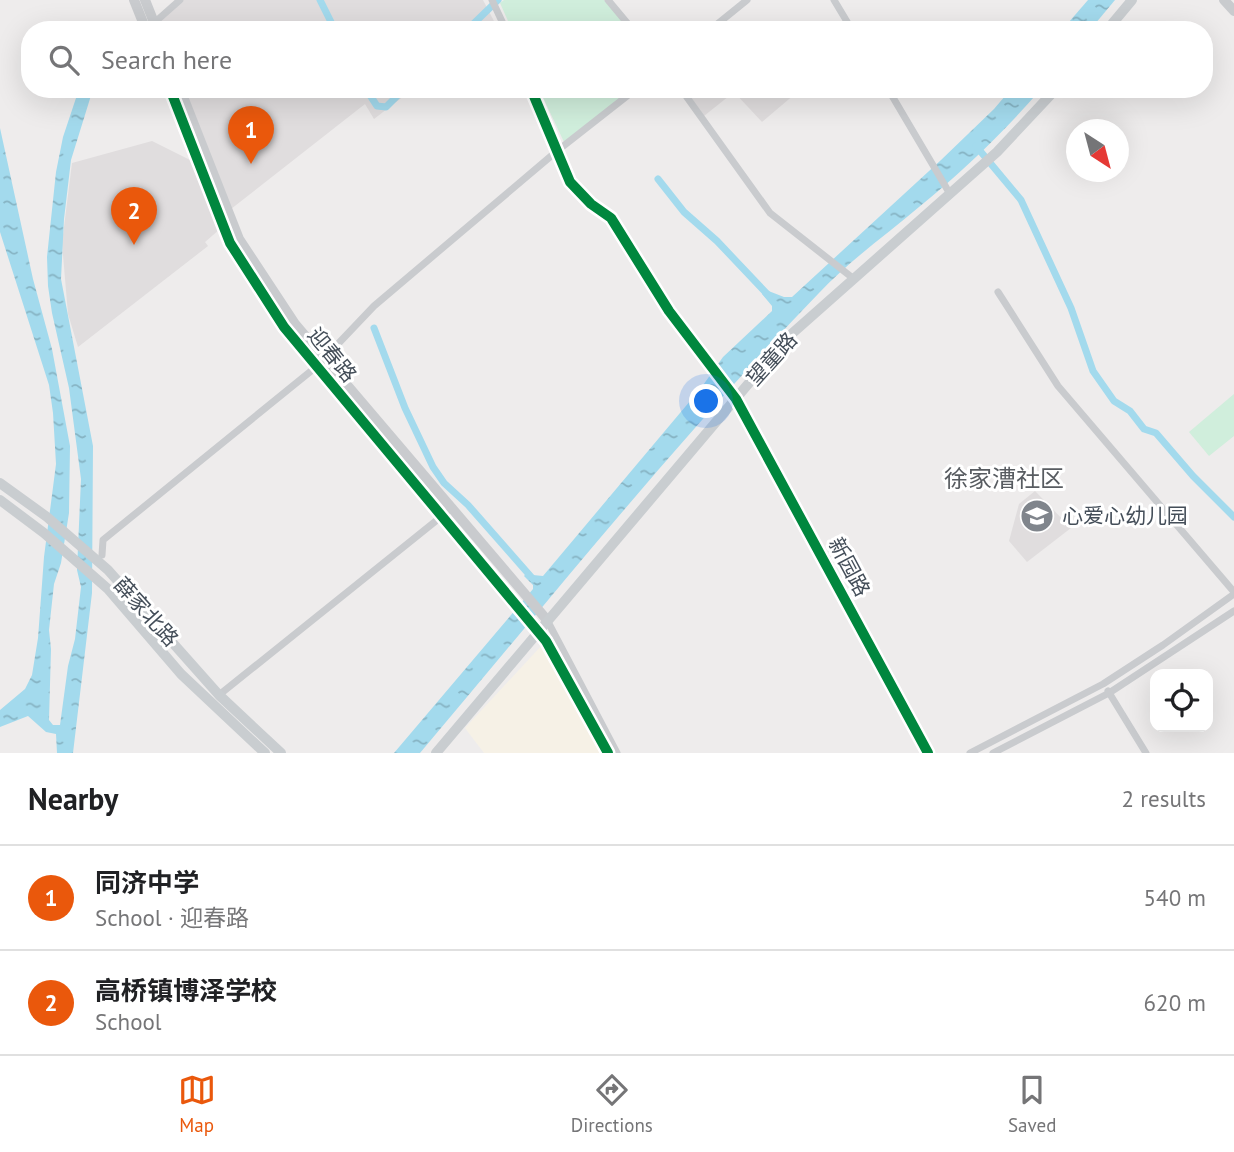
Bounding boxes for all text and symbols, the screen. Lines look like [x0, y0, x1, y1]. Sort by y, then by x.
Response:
search box [21, 21, 1213, 98]
icon: search [45, 41, 83, 79]
text: Search here [101, 43, 232, 76]
pin: 1 [228, 106, 274, 164]
north arrow [1066, 119, 1129, 182]
pin: 2 [111, 187, 157, 245]
street label: 迎春路 [302, 322, 363, 388]
street label: 望童路 [741, 326, 803, 391]
your location [689, 384, 723, 418]
district label: 徐家漕社区 [944, 463, 1064, 494]
school or university icon: 心爱心幼儿园 [1018, 497, 1056, 535]
place label: 心爱心幼儿园 [1062, 502, 1188, 529]
street label: 新园路 [823, 533, 876, 601]
street label: 薛家北路 [108, 571, 185, 652]
map controls [1150, 669, 1213, 732]
button: locate [1150, 669, 1213, 732]
text: Nearby [28, 779, 118, 818]
text: 2 results [1122, 784, 1206, 813]
text: 同济中学 [95, 866, 199, 899]
text: 1 [44, 883, 58, 912]
text: 540 m [1144, 883, 1206, 912]
text: School · 迎春路 [95, 903, 249, 932]
text: 高桥镇博泽学校 [95, 974, 277, 1007]
text: 2 [44, 988, 58, 1017]
text: 620 m [1144, 988, 1206, 1017]
text: School [95, 1007, 162, 1036]
tab: Map [178, 1071, 216, 1137]
tab: Directions [571, 1071, 653, 1137]
tab: Saved [1008, 1071, 1056, 1137]

